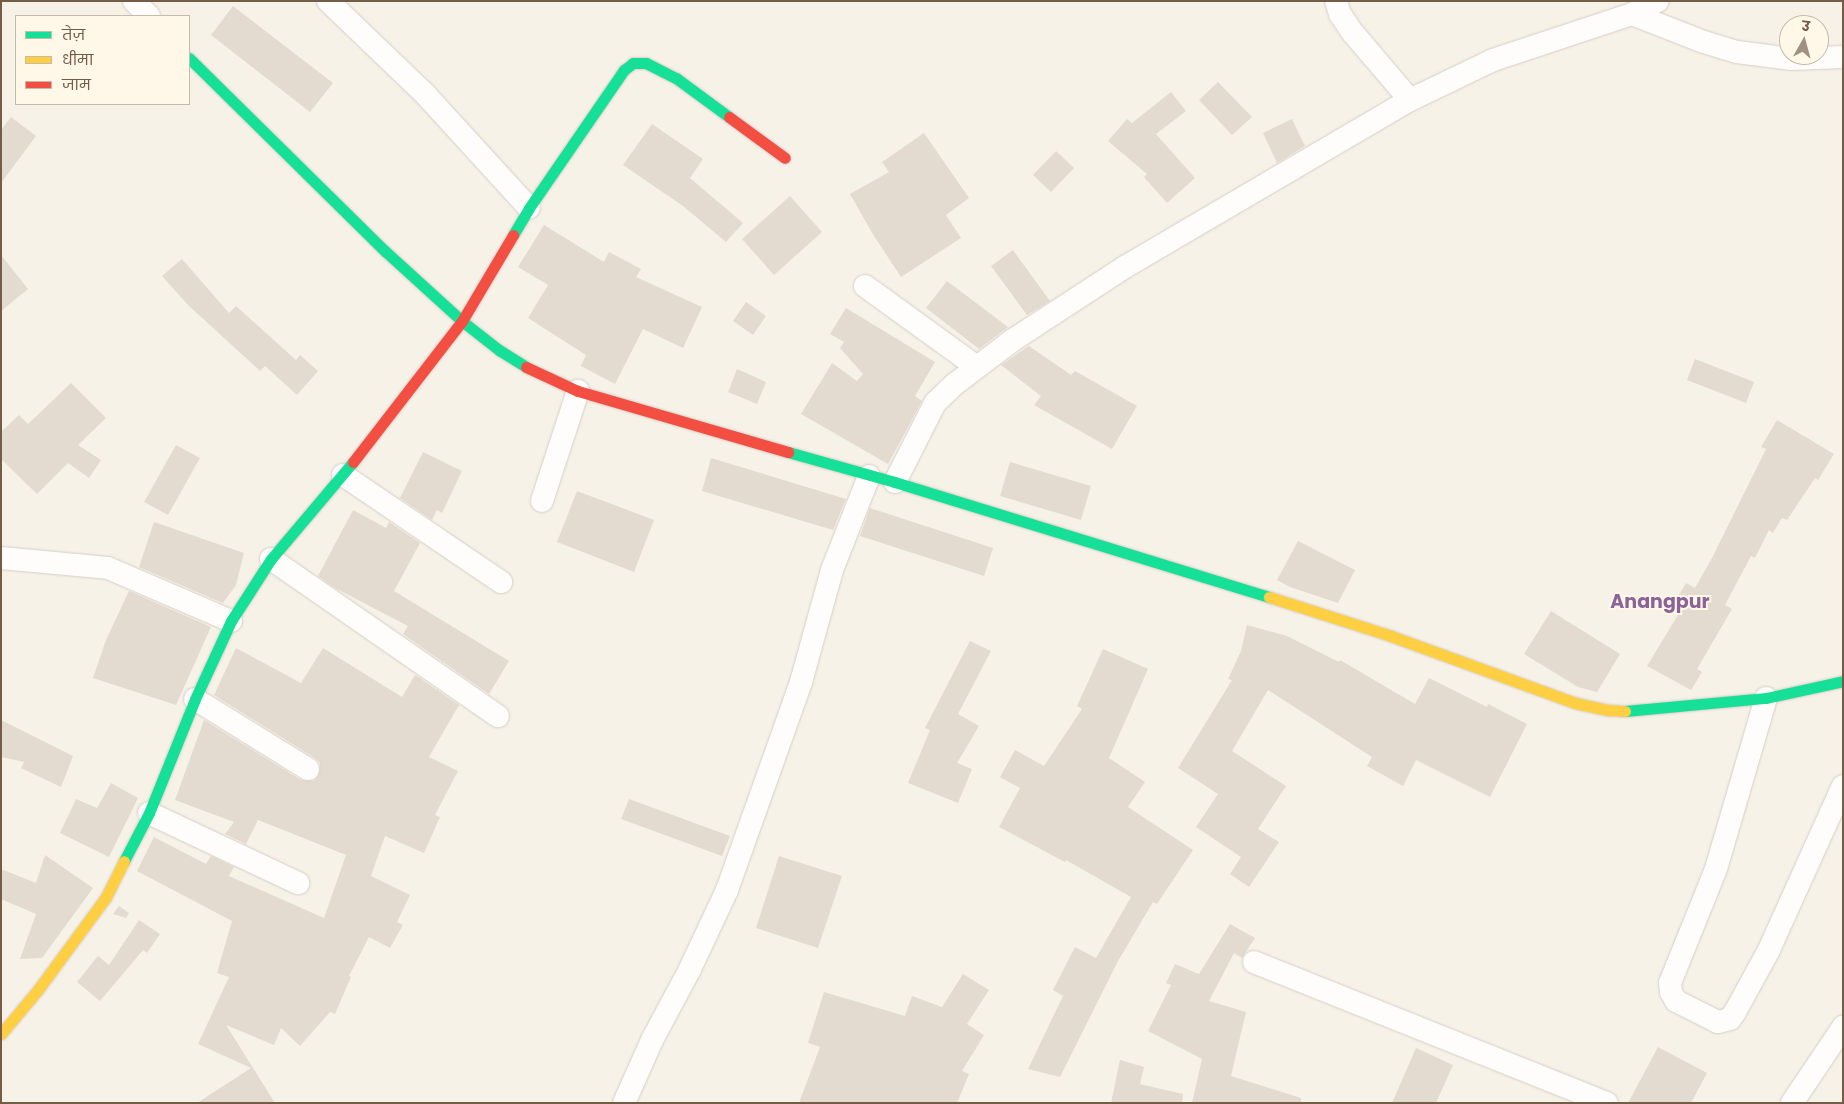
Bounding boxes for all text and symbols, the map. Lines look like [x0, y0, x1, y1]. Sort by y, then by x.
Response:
legend [15, 15, 190, 105]
north arrow [1779, 15, 1829, 65]
text: उ [1801, 16, 1811, 37]
text: तेज़ [62, 24, 85, 45]
text: धीमा [62, 49, 93, 70]
text: जाम [62, 74, 91, 95]
district label: Anangpur [1610, 591, 1710, 613]

